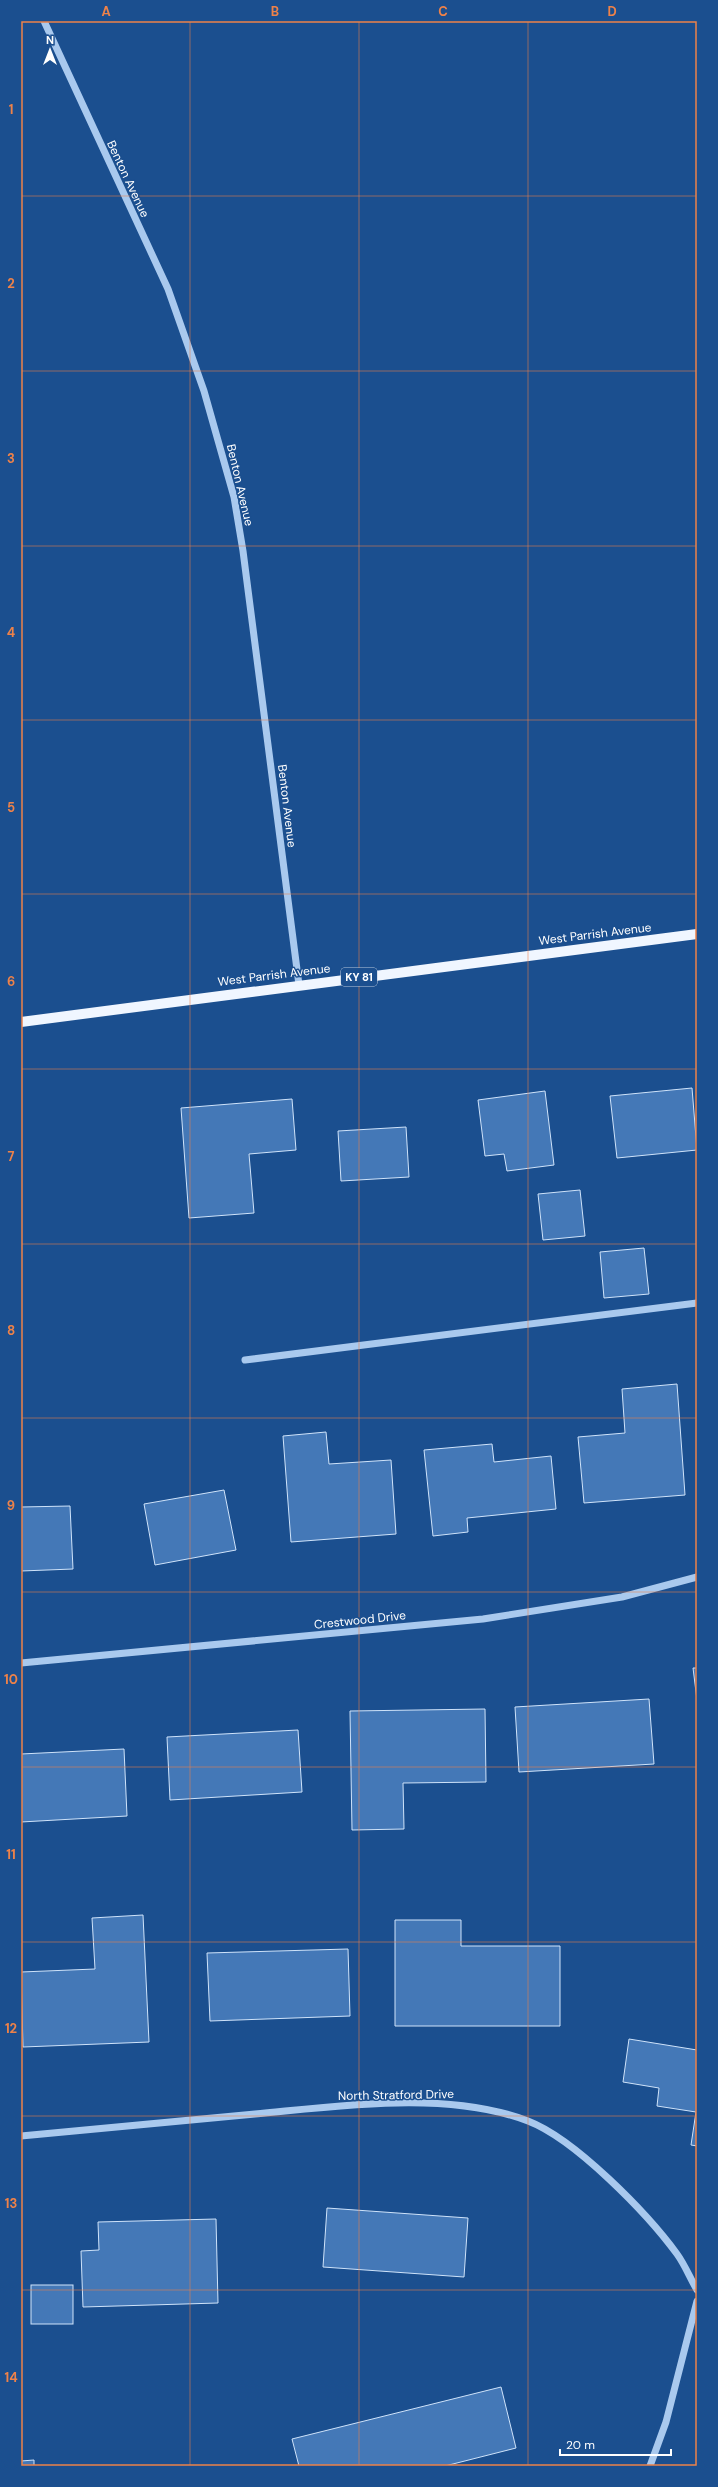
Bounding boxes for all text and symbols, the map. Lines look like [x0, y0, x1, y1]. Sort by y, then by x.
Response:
text: A [101, 3, 111, 20]
text: B [271, 3, 279, 20]
text: C [438, 3, 448, 20]
text: D [607, 3, 617, 20]
north arrow [30, 30, 70, 70]
text: N [46, 33, 54, 47]
text: 1 [9, 101, 13, 118]
street label: Benton Avenue [103, 138, 153, 220]
text: 2 [7, 275, 15, 292]
street label: Benton Avenue [223, 443, 257, 528]
text: 3 [7, 450, 15, 467]
text: 4 [7, 624, 15, 641]
street label: Benton Avenue [274, 764, 300, 849]
text: 5 [7, 799, 15, 816]
street label: West Parrish Avenue [538, 919, 652, 949]
street label: West Parrish Avenue [217, 960, 331, 990]
road number: KY 81 [341, 968, 377, 986]
text: 6 [7, 973, 15, 990]
text: 7 [8, 1148, 15, 1165]
text: 8 [7, 1322, 15, 1339]
text: 9 [7, 1497, 15, 1514]
street label: Crestwood Drive [313, 1607, 407, 1633]
text: 10 [4, 1671, 18, 1688]
text: 11 [6, 1846, 16, 1863]
text: 12 [5, 2020, 17, 2037]
street label: North Stratford Drive [338, 2086, 454, 2104]
text: 13 [5, 2195, 17, 2212]
text: 14 [4, 2369, 18, 2386]
scale bar [560, 2431, 671, 2457]
text: 20 m [566, 2437, 595, 2453]

